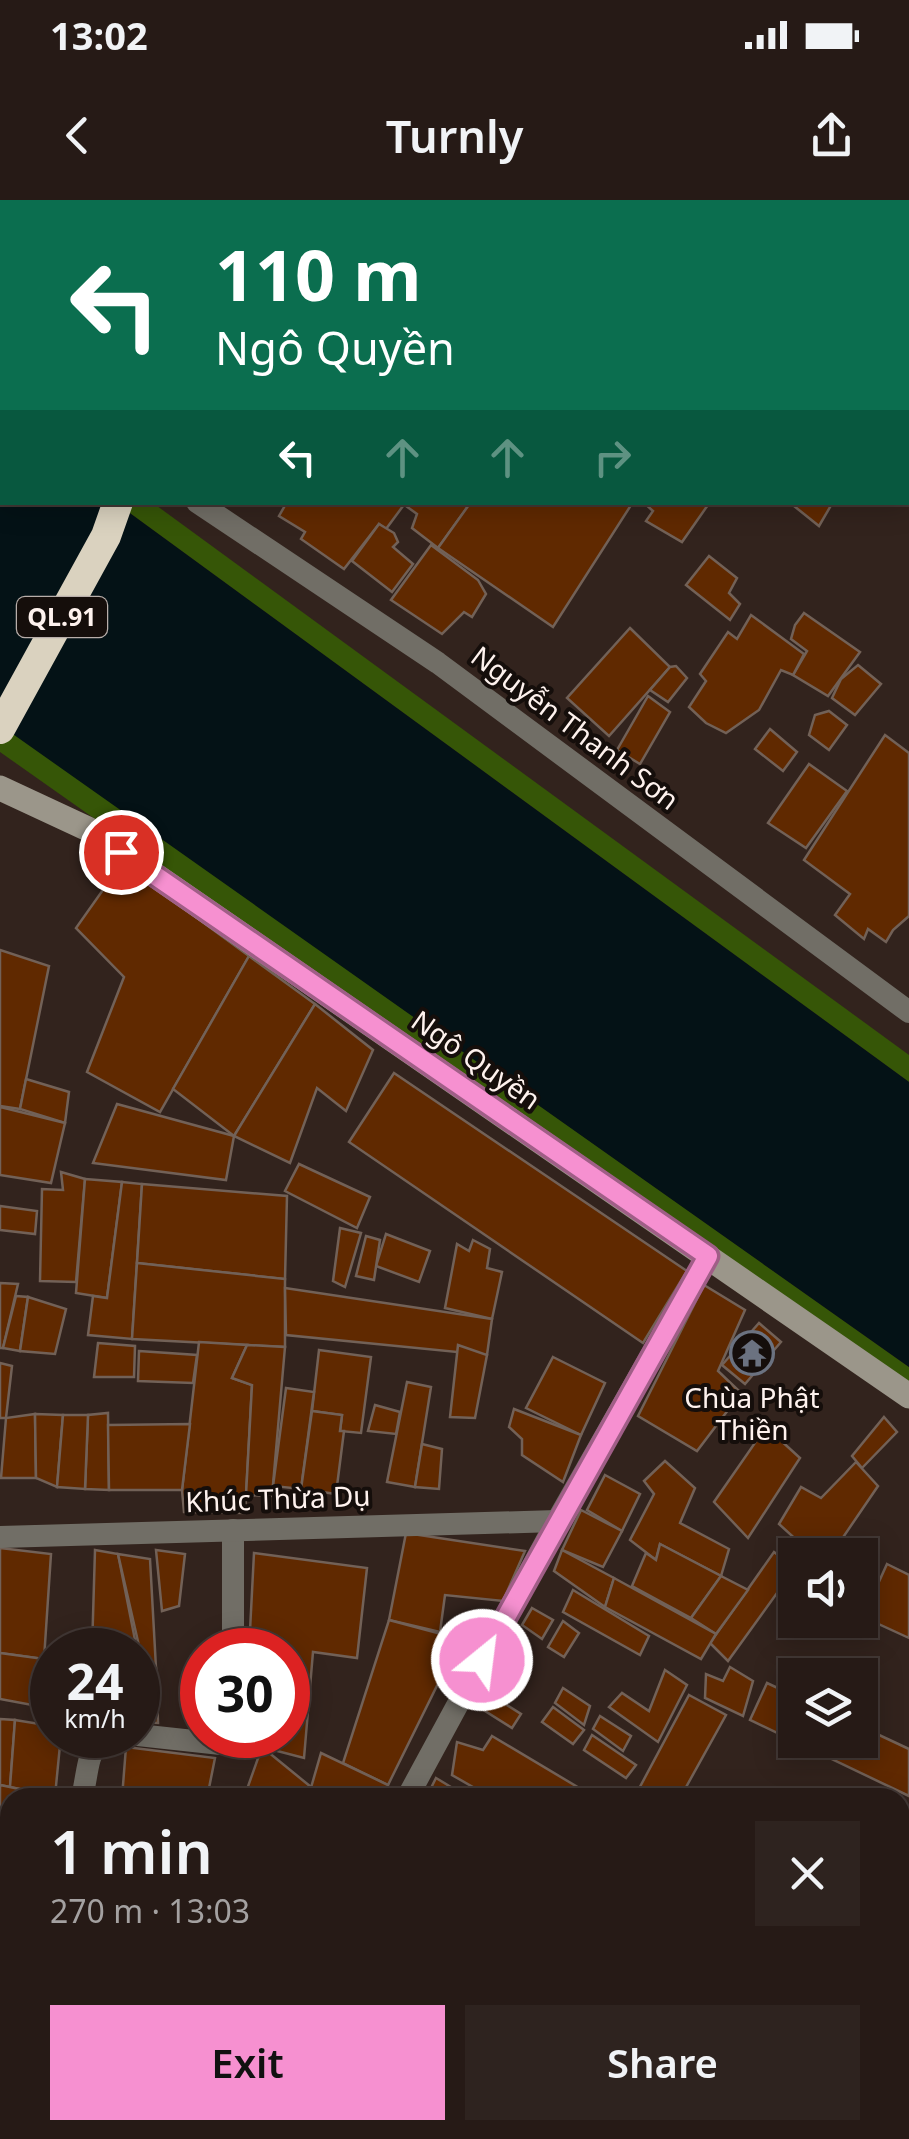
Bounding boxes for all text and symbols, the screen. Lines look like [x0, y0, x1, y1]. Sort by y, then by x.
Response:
text: 13:02 [50, 9, 148, 61]
text: Turnly [386, 105, 523, 166]
icon: back [50, 108, 105, 163]
icon: share [804, 108, 859, 163]
text: 110 m [215, 226, 422, 322]
icon: left [50, 240, 180, 370]
text: Ngô Quyền [215, 317, 455, 378]
icon: left [270, 430, 325, 485]
icon: ahead [375, 430, 430, 485]
icon: ahead [480, 430, 535, 485]
icon: right [585, 430, 640, 485]
road number: QL.91 [17, 597, 107, 637]
street label: Nguyễn Thanh Sơn [464, 637, 687, 818]
pin [79, 810, 164, 895]
icon: arrive [94, 825, 149, 880]
street label: Ngô Quyền [405, 1001, 549, 1118]
temple icon: Chùa Phật Thiền [729, 1330, 775, 1376]
place label: Chùa Phật Thiền [684, 1378, 820, 1448]
street label: Khúc Thừa Dụ [185, 1476, 371, 1520]
map controls [778, 1538, 878, 1758]
button: sound [778, 1538, 878, 1638]
position arrow [430, 1608, 534, 1712]
speed limit sign: 30 [180, 1628, 310, 1758]
text: 24 [66, 1647, 124, 1715]
button: layers [778, 1658, 878, 1758]
text: km/h [64, 1701, 126, 1735]
text: 1 min [50, 1810, 213, 1892]
button: close [755, 1821, 860, 1926]
text: 270 m · 13:03 [50, 1889, 250, 1932]
button: Exit [50, 2005, 445, 2120]
button: Share [465, 2005, 860, 2120]

